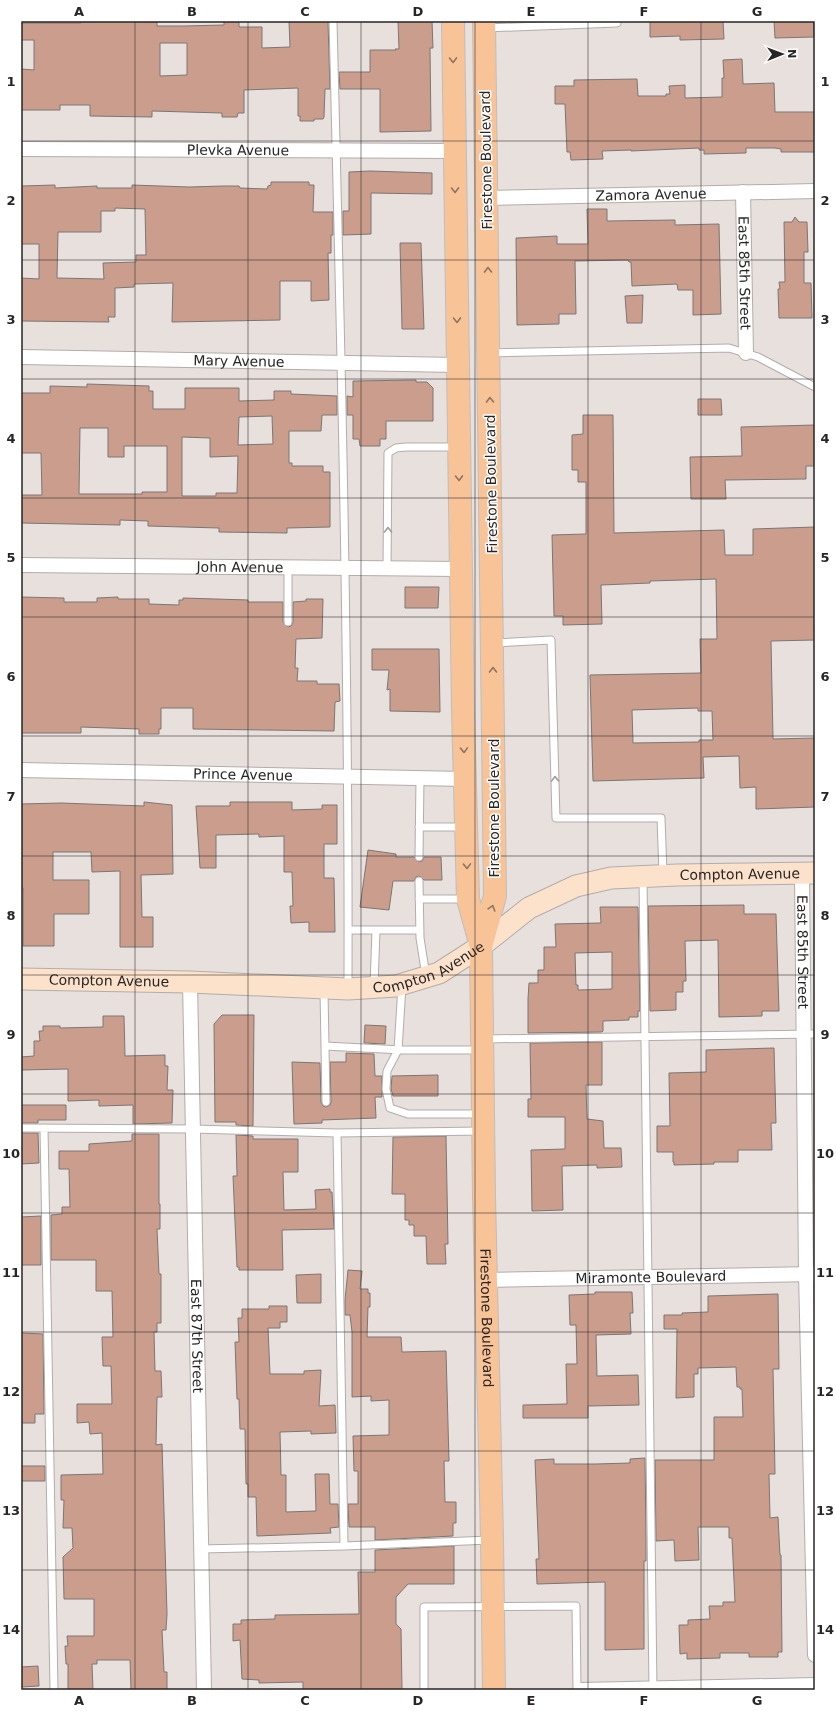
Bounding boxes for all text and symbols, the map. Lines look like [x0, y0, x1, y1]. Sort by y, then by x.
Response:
text: A [74, 4, 84, 19]
text: B [187, 4, 197, 19]
text: C [300, 4, 310, 19]
text: D [413, 4, 424, 19]
text: E [527, 4, 535, 19]
text: F [640, 4, 648, 19]
text: G [752, 4, 762, 19]
north arrow [762, 34, 802, 74]
text: N [785, 49, 798, 59]
one-way arrow [449, 57, 458, 63]
text: 1 [6, 74, 16, 89]
text: 1 [820, 74, 830, 89]
street label: Firestone Boulevard [477, 90, 495, 230]
street label: Plevka Avenue [187, 142, 289, 158]
street label: Zamora Avenue [595, 185, 707, 204]
one-way arrow [451, 187, 459, 193]
text: 2 [6, 193, 16, 208]
text: 2 [820, 193, 830, 208]
street label: East 85th Street [735, 216, 754, 331]
one-way arrow [484, 267, 492, 273]
text: 3 [6, 312, 16, 327]
text: 3 [820, 312, 830, 327]
one-way arrow [453, 317, 461, 323]
street label: Mary Avenue [193, 352, 285, 370]
one-way arrow [486, 397, 494, 403]
street label: Firestone Boulevard [482, 414, 500, 554]
text: 4 [6, 431, 16, 446]
text: 4 [820, 431, 830, 446]
one-way arrow [455, 475, 463, 481]
one-way arrow [384, 527, 392, 533]
text: 5 [6, 550, 16, 565]
text: 5 [820, 550, 830, 565]
street label: John Avenue [195, 559, 284, 575]
one-way arrow [489, 667, 497, 673]
text: 6 [6, 669, 16, 684]
text: 6 [820, 669, 830, 684]
street label: Firestone Boulevard [486, 738, 502, 878]
one-way arrow [460, 747, 468, 753]
street label: Prince Avenue [193, 765, 293, 784]
one-way arrow [551, 776, 559, 782]
text: 7 [6, 789, 16, 804]
text: 7 [820, 789, 830, 804]
one-way arrow [462, 863, 471, 869]
street label: Compton Avenue [679, 865, 800, 883]
street label: East 85th Street [794, 895, 811, 1010]
one-way arrow [487, 905, 496, 912]
text: 8 [6, 908, 16, 923]
text: 8 [820, 908, 830, 923]
street label: Compton Avenue [372, 938, 487, 995]
street label: Compton Avenue [49, 971, 169, 990]
text: 9 [6, 1027, 16, 1042]
text: 9 [820, 1027, 830, 1042]
text: 10 [2, 1146, 20, 1161]
text: 10 [816, 1146, 834, 1161]
street label: Firestone Boulevard [477, 1248, 496, 1388]
text: 11 [2, 1265, 20, 1280]
text: 11 [816, 1265, 834, 1280]
street label: Miramonte Boulevard [575, 1268, 727, 1286]
street label: East 87th Street [188, 1279, 206, 1394]
text: 12 [2, 1384, 20, 1399]
text: 12 [816, 1384, 834, 1399]
text: 13 [2, 1503, 20, 1518]
text: 13 [816, 1503, 834, 1518]
text: 14 [2, 1622, 20, 1637]
text: 14 [816, 1622, 834, 1637]
text: A [74, 1693, 84, 1708]
text: B [187, 1693, 197, 1708]
text: C [300, 1693, 310, 1708]
text: D [413, 1693, 424, 1708]
text: E [527, 1693, 535, 1708]
text: F [640, 1693, 648, 1708]
text: G [752, 1693, 762, 1708]

